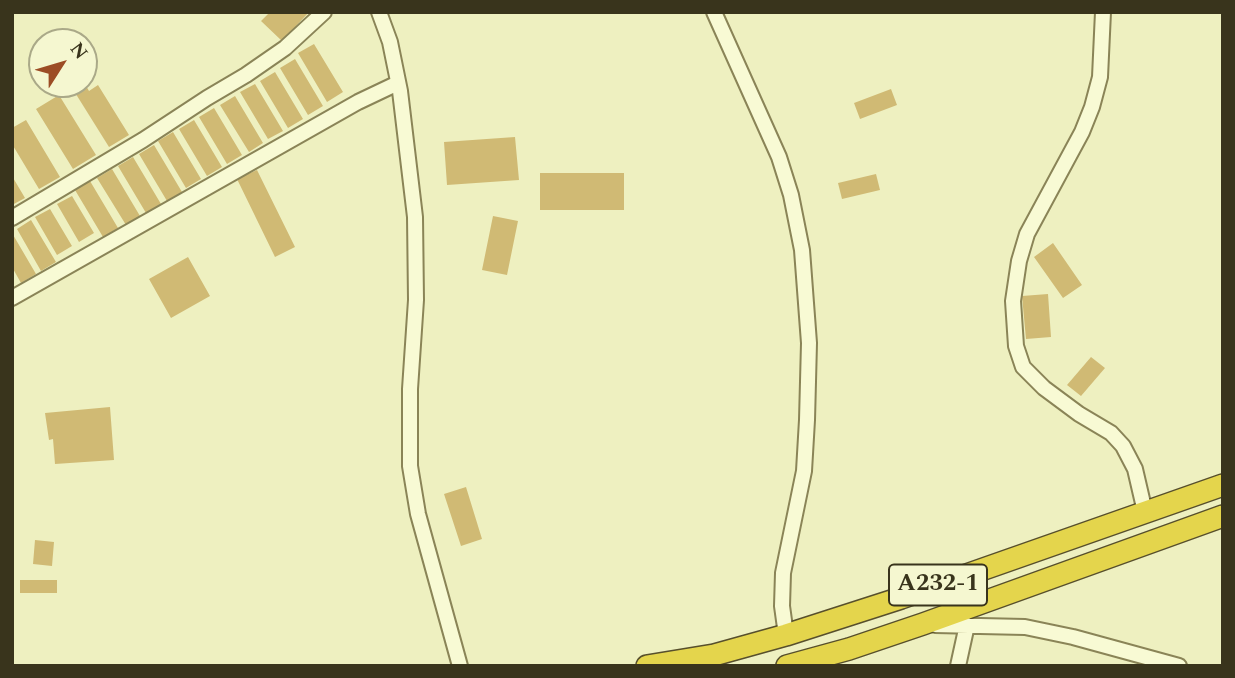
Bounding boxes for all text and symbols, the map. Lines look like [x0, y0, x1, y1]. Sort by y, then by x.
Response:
north arrow [28, 28, 98, 98]
text: N [62, 36, 95, 66]
road number: A232-1 [889, 564, 987, 606]

